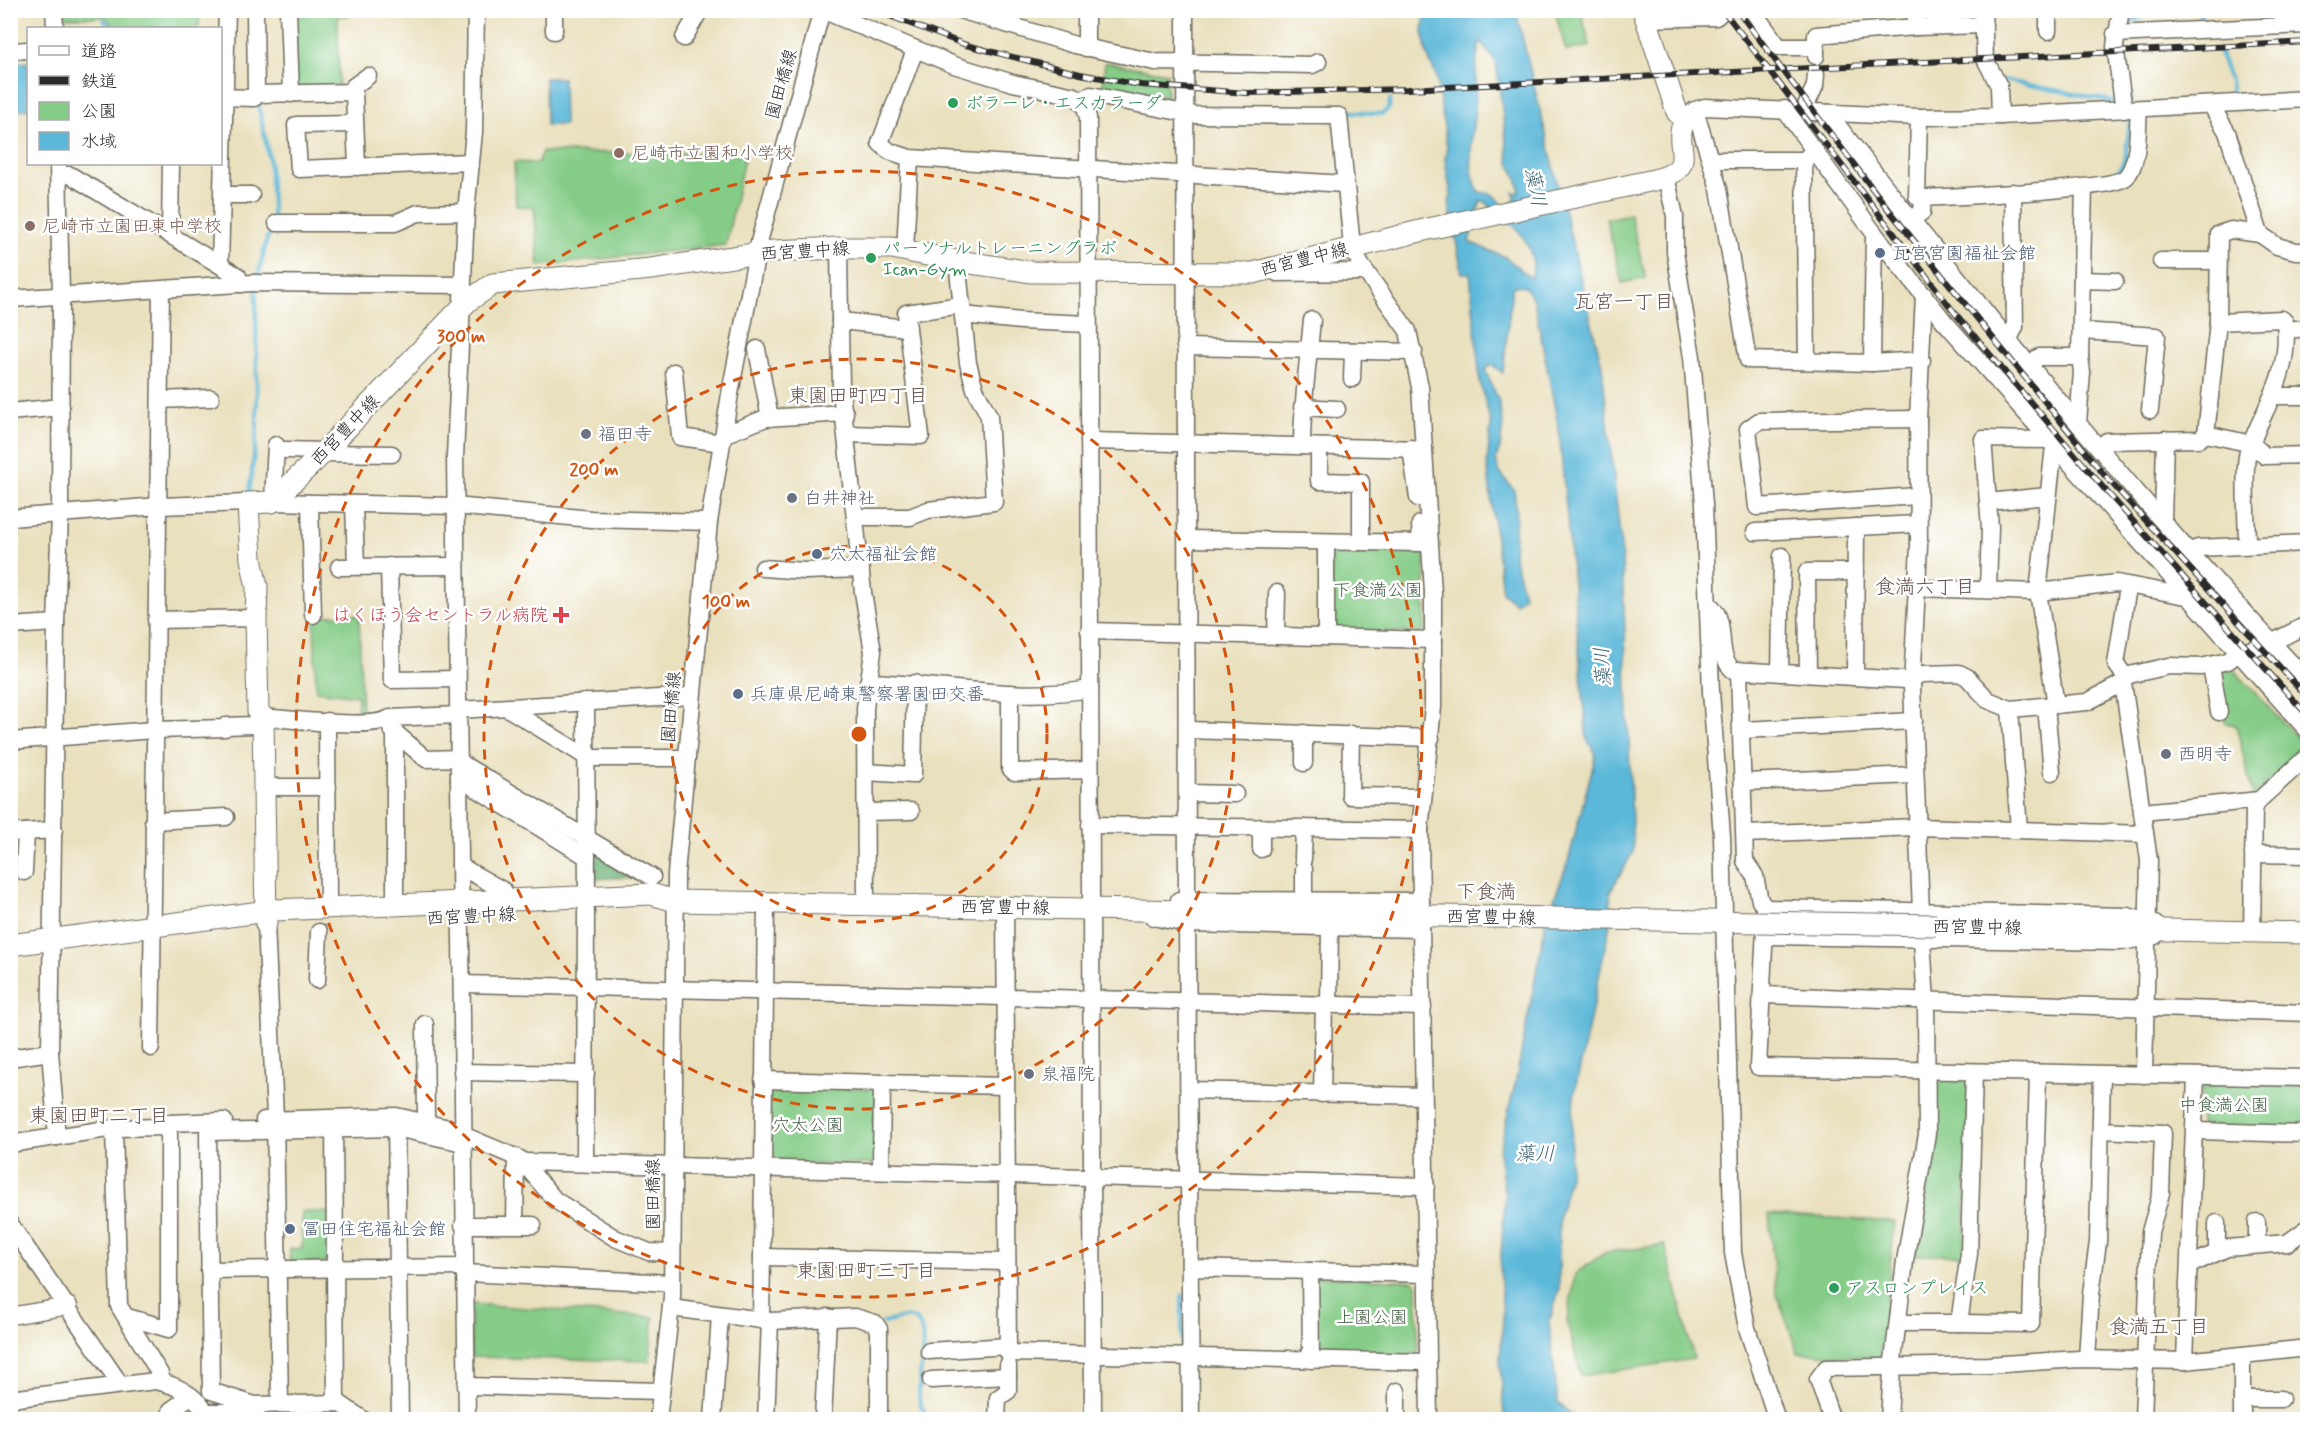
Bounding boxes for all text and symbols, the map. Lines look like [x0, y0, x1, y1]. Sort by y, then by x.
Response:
legend [27, 27, 222, 165]
text: 道路 [81, 40, 117, 64]
street label: 園田橋線 [761, 46, 803, 122]
text: 鉄道 [81, 70, 117, 94]
place label: ボラーレ・エスカラーダ [965, 92, 1162, 116]
marker: ボラーレ・エスカラーダ [946, 96, 960, 110]
text: 公園 [81, 100, 117, 124]
text: 水域 [81, 130, 117, 154]
place label: 尼崎市立園和小学校 [631, 142, 793, 166]
marker: 尼崎市立園和小学校 [612, 146, 626, 160]
water label: 藻川 [1517, 165, 1552, 209]
place label: 尼崎市立園田東中学校 [42, 215, 222, 239]
marker: 尼崎市立園田東中学校 [23, 219, 37, 233]
street label: 西宮豊中線 [759, 237, 851, 267]
place label: パーソナルトレーニングラボ Ican-Gym [883, 237, 1117, 282]
street label: 西宮豊中線 [1258, 237, 1351, 283]
place label: 瓦宮宮園福祉会館 [1892, 242, 2036, 266]
marker: 瓦宮宮園福祉会館 [1873, 246, 1887, 260]
marker: パーソナルトレーニングラボ Ican-Gym [864, 251, 878, 265]
district label: 瓦宮一丁目 [1574, 289, 1674, 316]
text: 300 m [437, 325, 485, 349]
district label: 東園田町四丁目 [788, 383, 928, 410]
street label: 西宮豊中線 [306, 390, 386, 471]
place label: 福田寺 [598, 423, 652, 447]
marker: 福田寺 [579, 427, 593, 441]
text: 200 m [569, 458, 619, 482]
place label: 白井神社 [804, 487, 876, 511]
marker: 白井神社 [785, 491, 799, 505]
place label: 穴太福祉会館 [829, 543, 937, 567]
marker: 穴太福祉会館 [810, 547, 824, 561]
district label: 食満六丁目 [1875, 574, 1975, 601]
park label: 下食満公園 [1333, 579, 1423, 603]
text: 100 m [702, 590, 750, 614]
place label: はくほう会セントラル病院 [333, 604, 548, 628]
marker: はくほう会セントラル病院 [552, 606, 570, 624]
water label: 藻川 [1589, 646, 1618, 688]
street label: 園田橋線 [657, 670, 687, 744]
place label: 兵庫県尼崎東警察署園田交番 [750, 683, 984, 707]
marker: 兵庫県尼崎東警察署園田交番 [731, 687, 745, 701]
centre of rings [849, 724, 869, 744]
place label: 西明寺 [2178, 743, 2232, 767]
marker: 西明寺 [2159, 747, 2173, 761]
district label: 下食満 [1456, 879, 1516, 906]
street label: 西宮豊中線 [960, 895, 1050, 921]
street label: 西宮豊中線 [425, 903, 517, 931]
street label: 西宮豊中線 [1446, 905, 1536, 931]
street label: 西宮豊中線 [1932, 915, 2022, 941]
place label: 泉福院 [1041, 1063, 1095, 1087]
marker: 泉福院 [1022, 1067, 1036, 1081]
park label: 中食満公園 [2179, 1094, 2269, 1118]
district label: 東園田町二丁目 [29, 1103, 169, 1130]
park label: 穴太公園 [772, 1114, 844, 1138]
water label: 藻川 [1515, 1141, 1555, 1168]
street label: 園田橋線 [642, 1158, 666, 1230]
place label: 冨田住宅福祉会館 [302, 1218, 446, 1242]
marker: 冨田住宅福祉会館 [283, 1222, 297, 1236]
district label: 東園田町三丁目 [796, 1258, 936, 1285]
place label: アスロンプレイス [1846, 1277, 1989, 1301]
marker: アスロンプレイス [1827, 1281, 1841, 1295]
park label: 上園公園 [1336, 1306, 1408, 1330]
district label: 食満五丁目 [2109, 1314, 2209, 1341]

